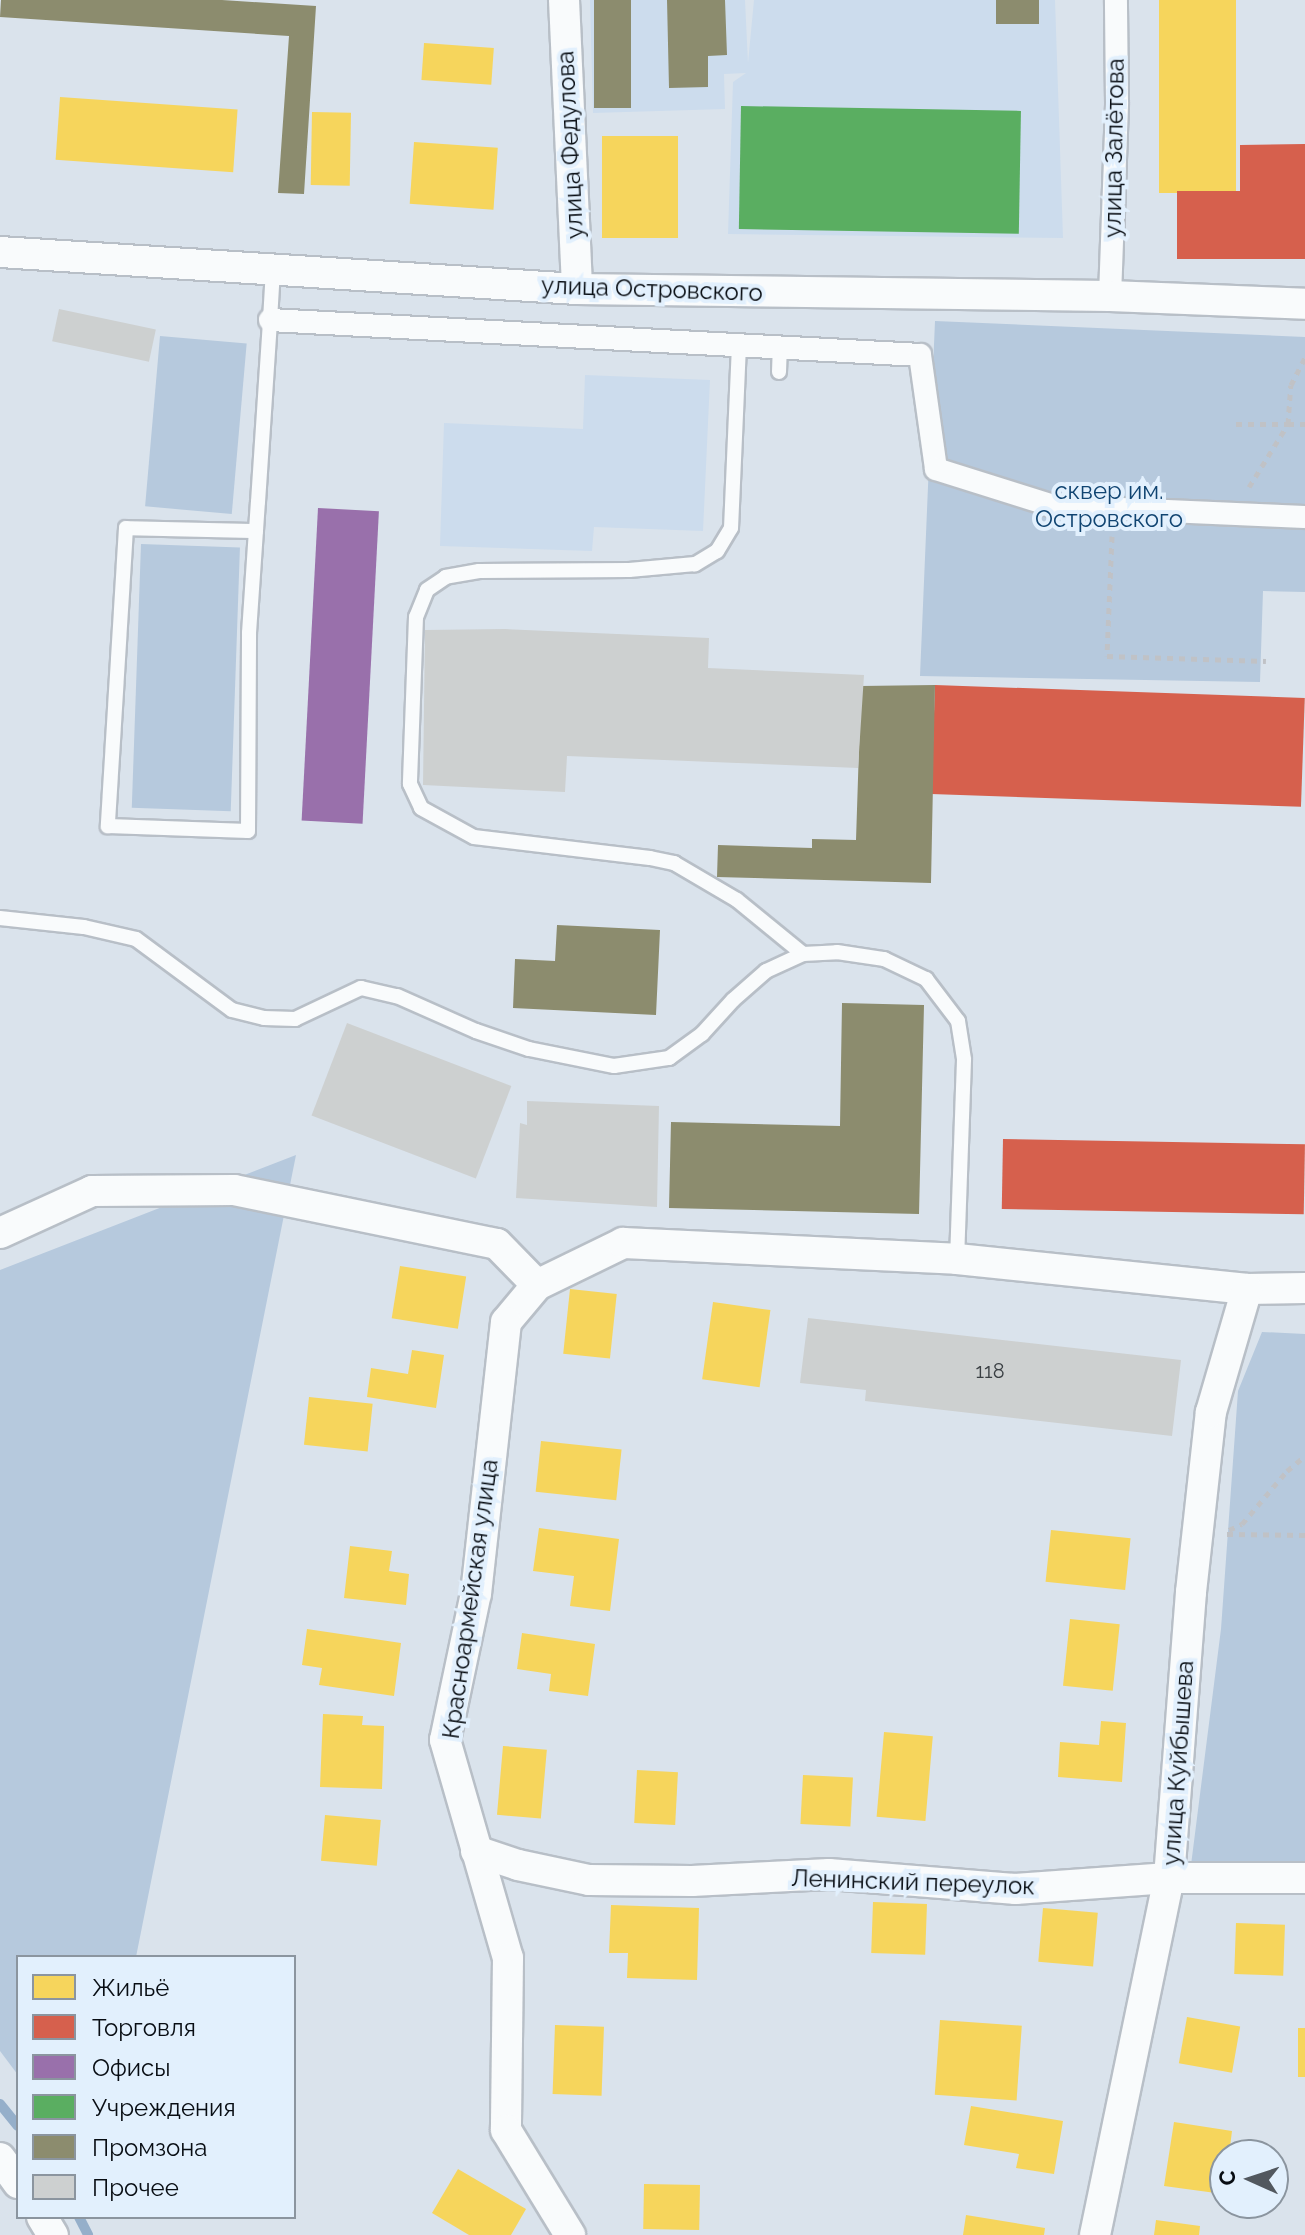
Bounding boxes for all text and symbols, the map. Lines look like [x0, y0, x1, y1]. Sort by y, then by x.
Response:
street label: улица Федулова [551, 50, 589, 240]
street label: улица Залётова [1098, 58, 1130, 238]
street label: улица Островского [541, 271, 763, 307]
park label: сквер им. Островского [1035, 477, 1183, 533]
house number: 118 [976, 1359, 1004, 1383]
street label: Красноармейская улица [436, 1457, 504, 1741]
street label: улица Куйбышева [1156, 1659, 1200, 1867]
street label: Ленинский переулок [791, 1863, 1035, 1901]
legend [16, 1955, 296, 2219]
text: Жильё [92, 1973, 169, 2002]
text: Торговля [92, 2013, 196, 2042]
text: Офисы [92, 2053, 170, 2082]
text: Учреждения [92, 2093, 236, 2122]
text: Промзона [92, 2133, 207, 2162]
north arrow [1209, 2139, 1289, 2219]
text: С [1214, 2170, 1240, 2186]
text: Прочее [92, 2173, 179, 2202]

